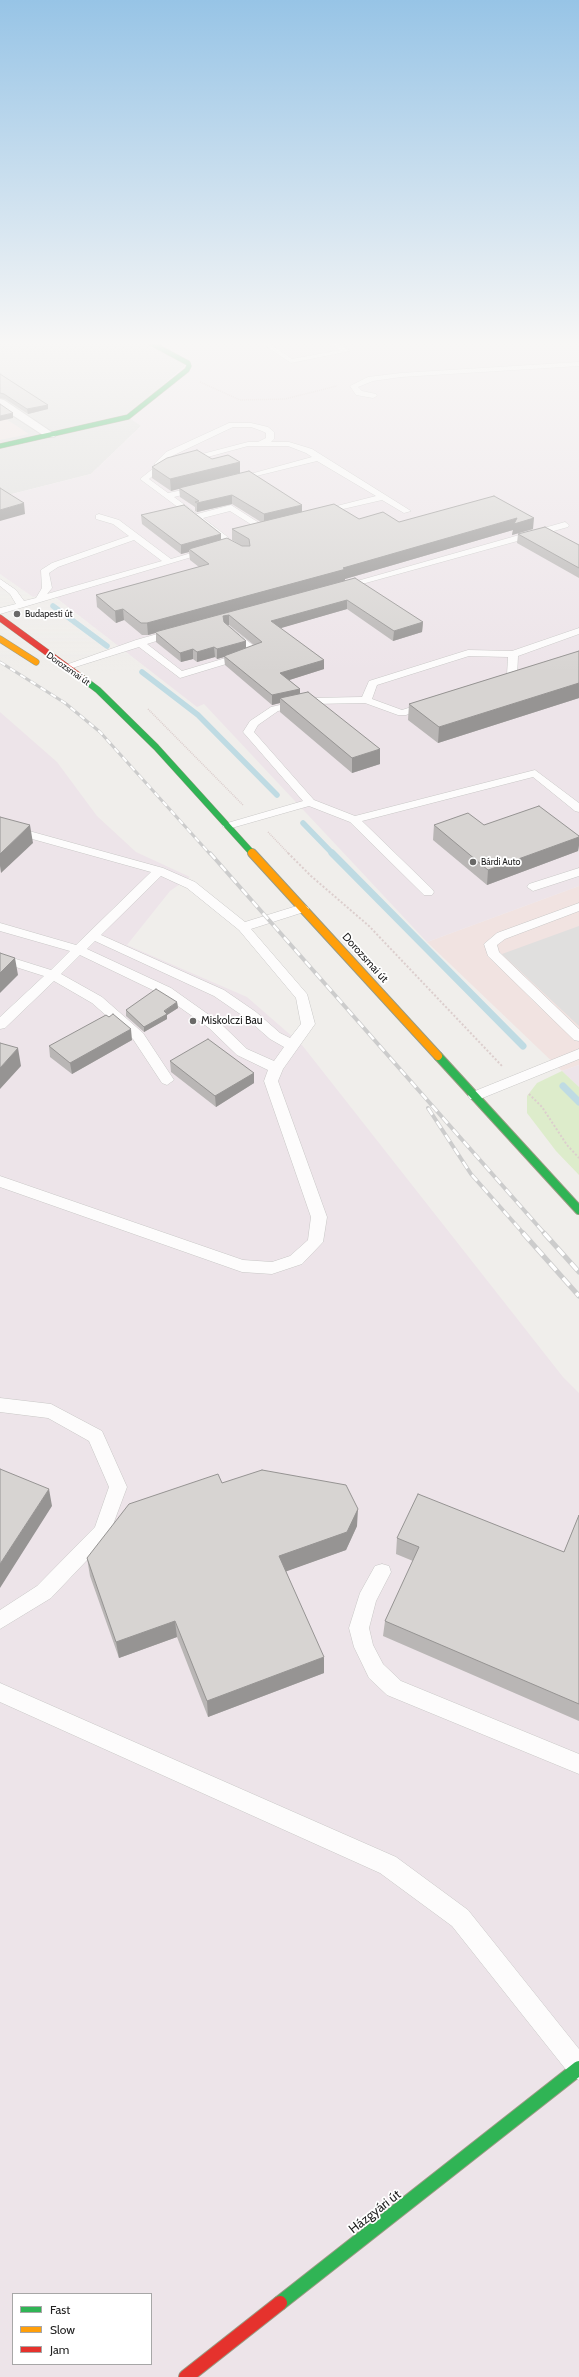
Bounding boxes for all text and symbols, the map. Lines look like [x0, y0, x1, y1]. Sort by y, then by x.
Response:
marker: Budapesti út [12, 609, 22, 619]
place label: Budapesti út [25, 609, 72, 619]
street label: Dorozsmai út [44, 650, 92, 688]
marker: Bárdi Auto [468, 857, 478, 867]
place label: Bárdi Auto [481, 857, 520, 867]
street label: Dorozsmai út [339, 930, 391, 986]
place label: Miskolczi Bau [201, 1014, 263, 1028]
marker: Miskolczi Bau [188, 1016, 198, 1026]
street label: Házgyári út [346, 2187, 404, 2237]
legend [12, 2293, 152, 2365]
text: Fast [50, 2302, 70, 2317]
text: Slow [50, 2322, 75, 2337]
text: Jam [50, 2342, 69, 2357]

